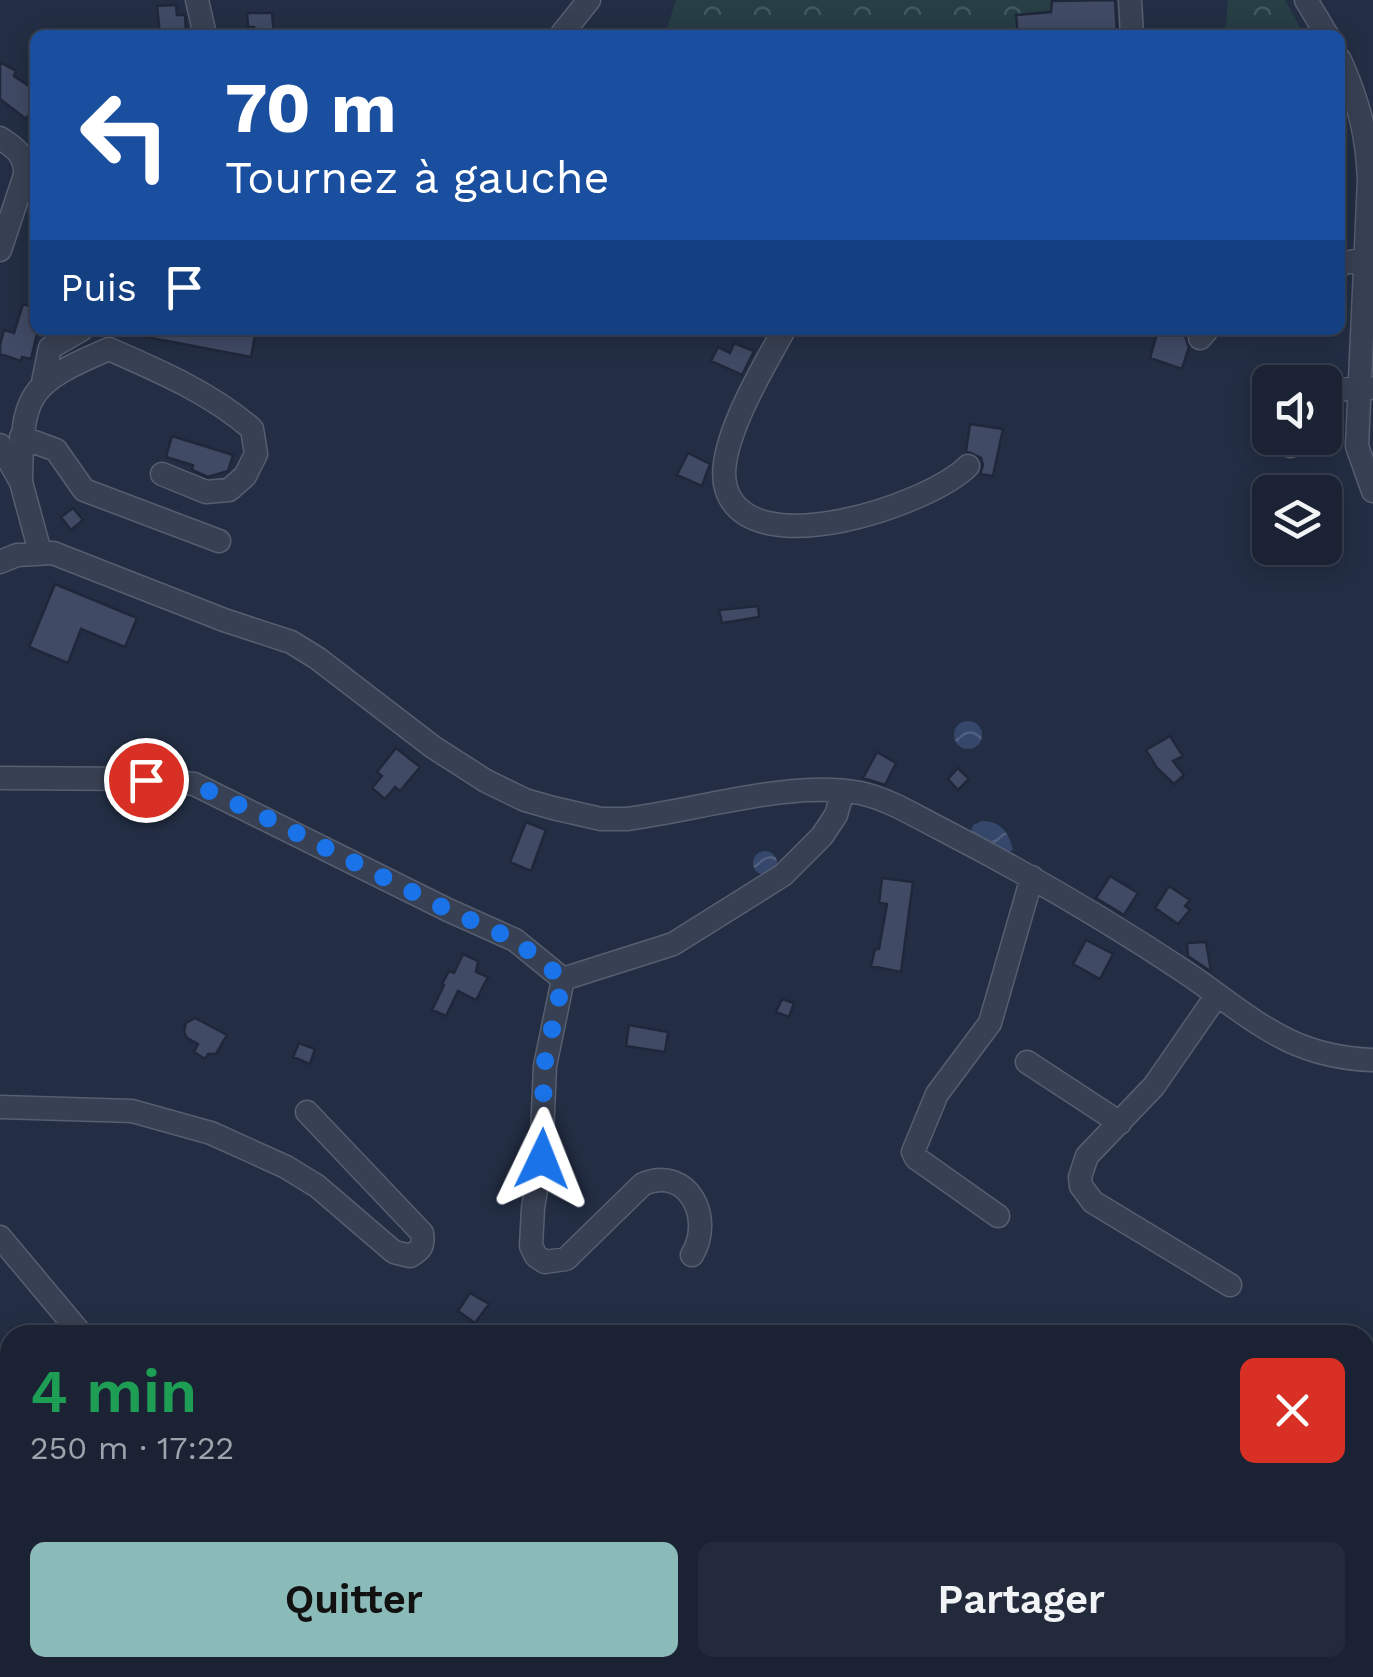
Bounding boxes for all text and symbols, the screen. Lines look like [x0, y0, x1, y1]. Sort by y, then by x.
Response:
text: 70 m [225, 67, 397, 149]
icon: left [60, 70, 190, 200]
text: Tournez à gauche [225, 151, 610, 204]
icon: arrive [157, 260, 212, 315]
text: Puis [60, 266, 137, 310]
map controls [1252, 365, 1342, 565]
button: sound [1252, 365, 1342, 455]
button: layers [1252, 475, 1342, 565]
pin [104, 738, 189, 823]
icon: arrive [119, 753, 174, 808]
position arrow [490, 1107, 594, 1211]
text: 4 min [30, 1356, 197, 1427]
button: close [1240, 1358, 1345, 1463]
text: 250 m · 17:22 [30, 1429, 234, 1467]
button: Quitter [30, 1542, 678, 1657]
button: Partager [698, 1542, 1345, 1657]

